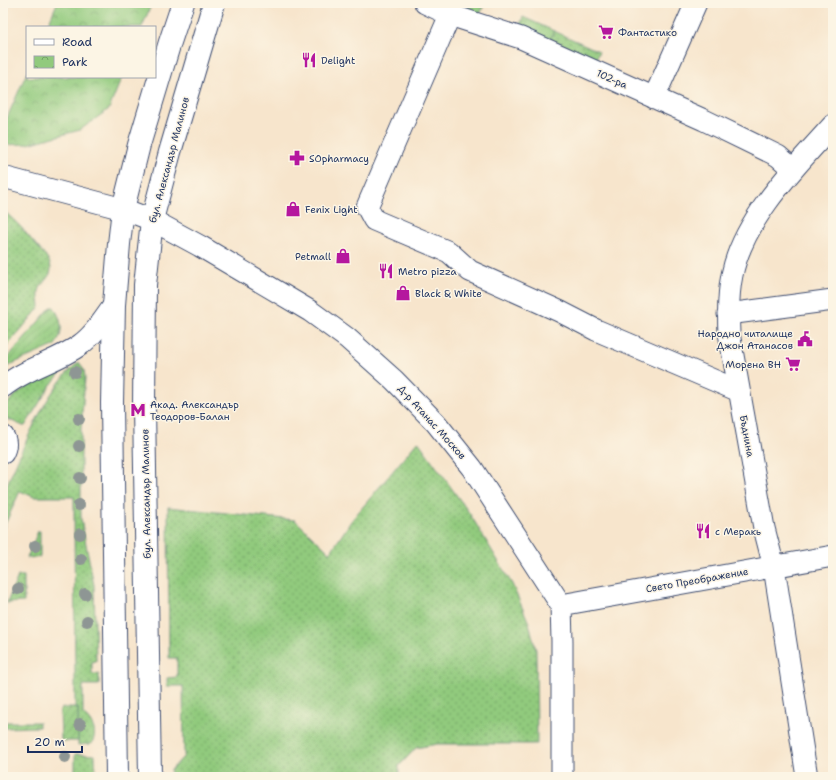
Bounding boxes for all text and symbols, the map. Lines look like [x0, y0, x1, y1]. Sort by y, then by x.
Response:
supermarket icon: Фантастико [597, 23, 615, 41]
legend [26, 26, 156, 78]
place label: Фантастико [618, 26, 677, 39]
text: Road [62, 34, 93, 50]
restaurant icon: Delight [300, 51, 318, 69]
text: Park [62, 54, 88, 70]
place label: Delight [321, 54, 355, 67]
street label: 102-ра [594, 66, 630, 92]
street label: бул. Александър Малинов [146, 96, 192, 224]
pharmacy icon: SOpharmacy [288, 149, 306, 167]
place label: SOpharmacy [309, 152, 369, 165]
shop icon: Fenix Light [284, 200, 302, 218]
place label: Fenix Light [305, 203, 358, 216]
shop icon: Petmall [334, 247, 352, 265]
place label: Petmall [295, 250, 331, 263]
restaurant icon: Metro pizza [377, 262, 395, 280]
place label: Metro pizza [398, 265, 458, 278]
shop icon: Black & White [394, 284, 412, 302]
place label: Black & White [415, 287, 482, 300]
place label: Народно читалище Джон Атанасов [698, 327, 793, 352]
public building icon: Народно читалище Джон Атанасов [796, 330, 814, 348]
supermarket icon: Морена ВН [784, 355, 802, 373]
place label: Морена ВН [725, 358, 781, 371]
street label: Д-р Атанас Москов [395, 382, 469, 462]
place label: Акад. Александър Теодоров-Балан [150, 398, 239, 423]
metro station icon: Акад. Александър Теодоров-Балан [129, 401, 147, 419]
street label: Бъднина [737, 414, 757, 459]
street label: бул. Александър Малинов [138, 429, 154, 559]
restaurant icon: с Меракь [694, 522, 712, 540]
place label: с Меракь [715, 525, 761, 538]
street label: Свето Преображение [645, 565, 750, 595]
scale bar [28, 728, 82, 754]
text: 20 m [34, 734, 65, 750]

